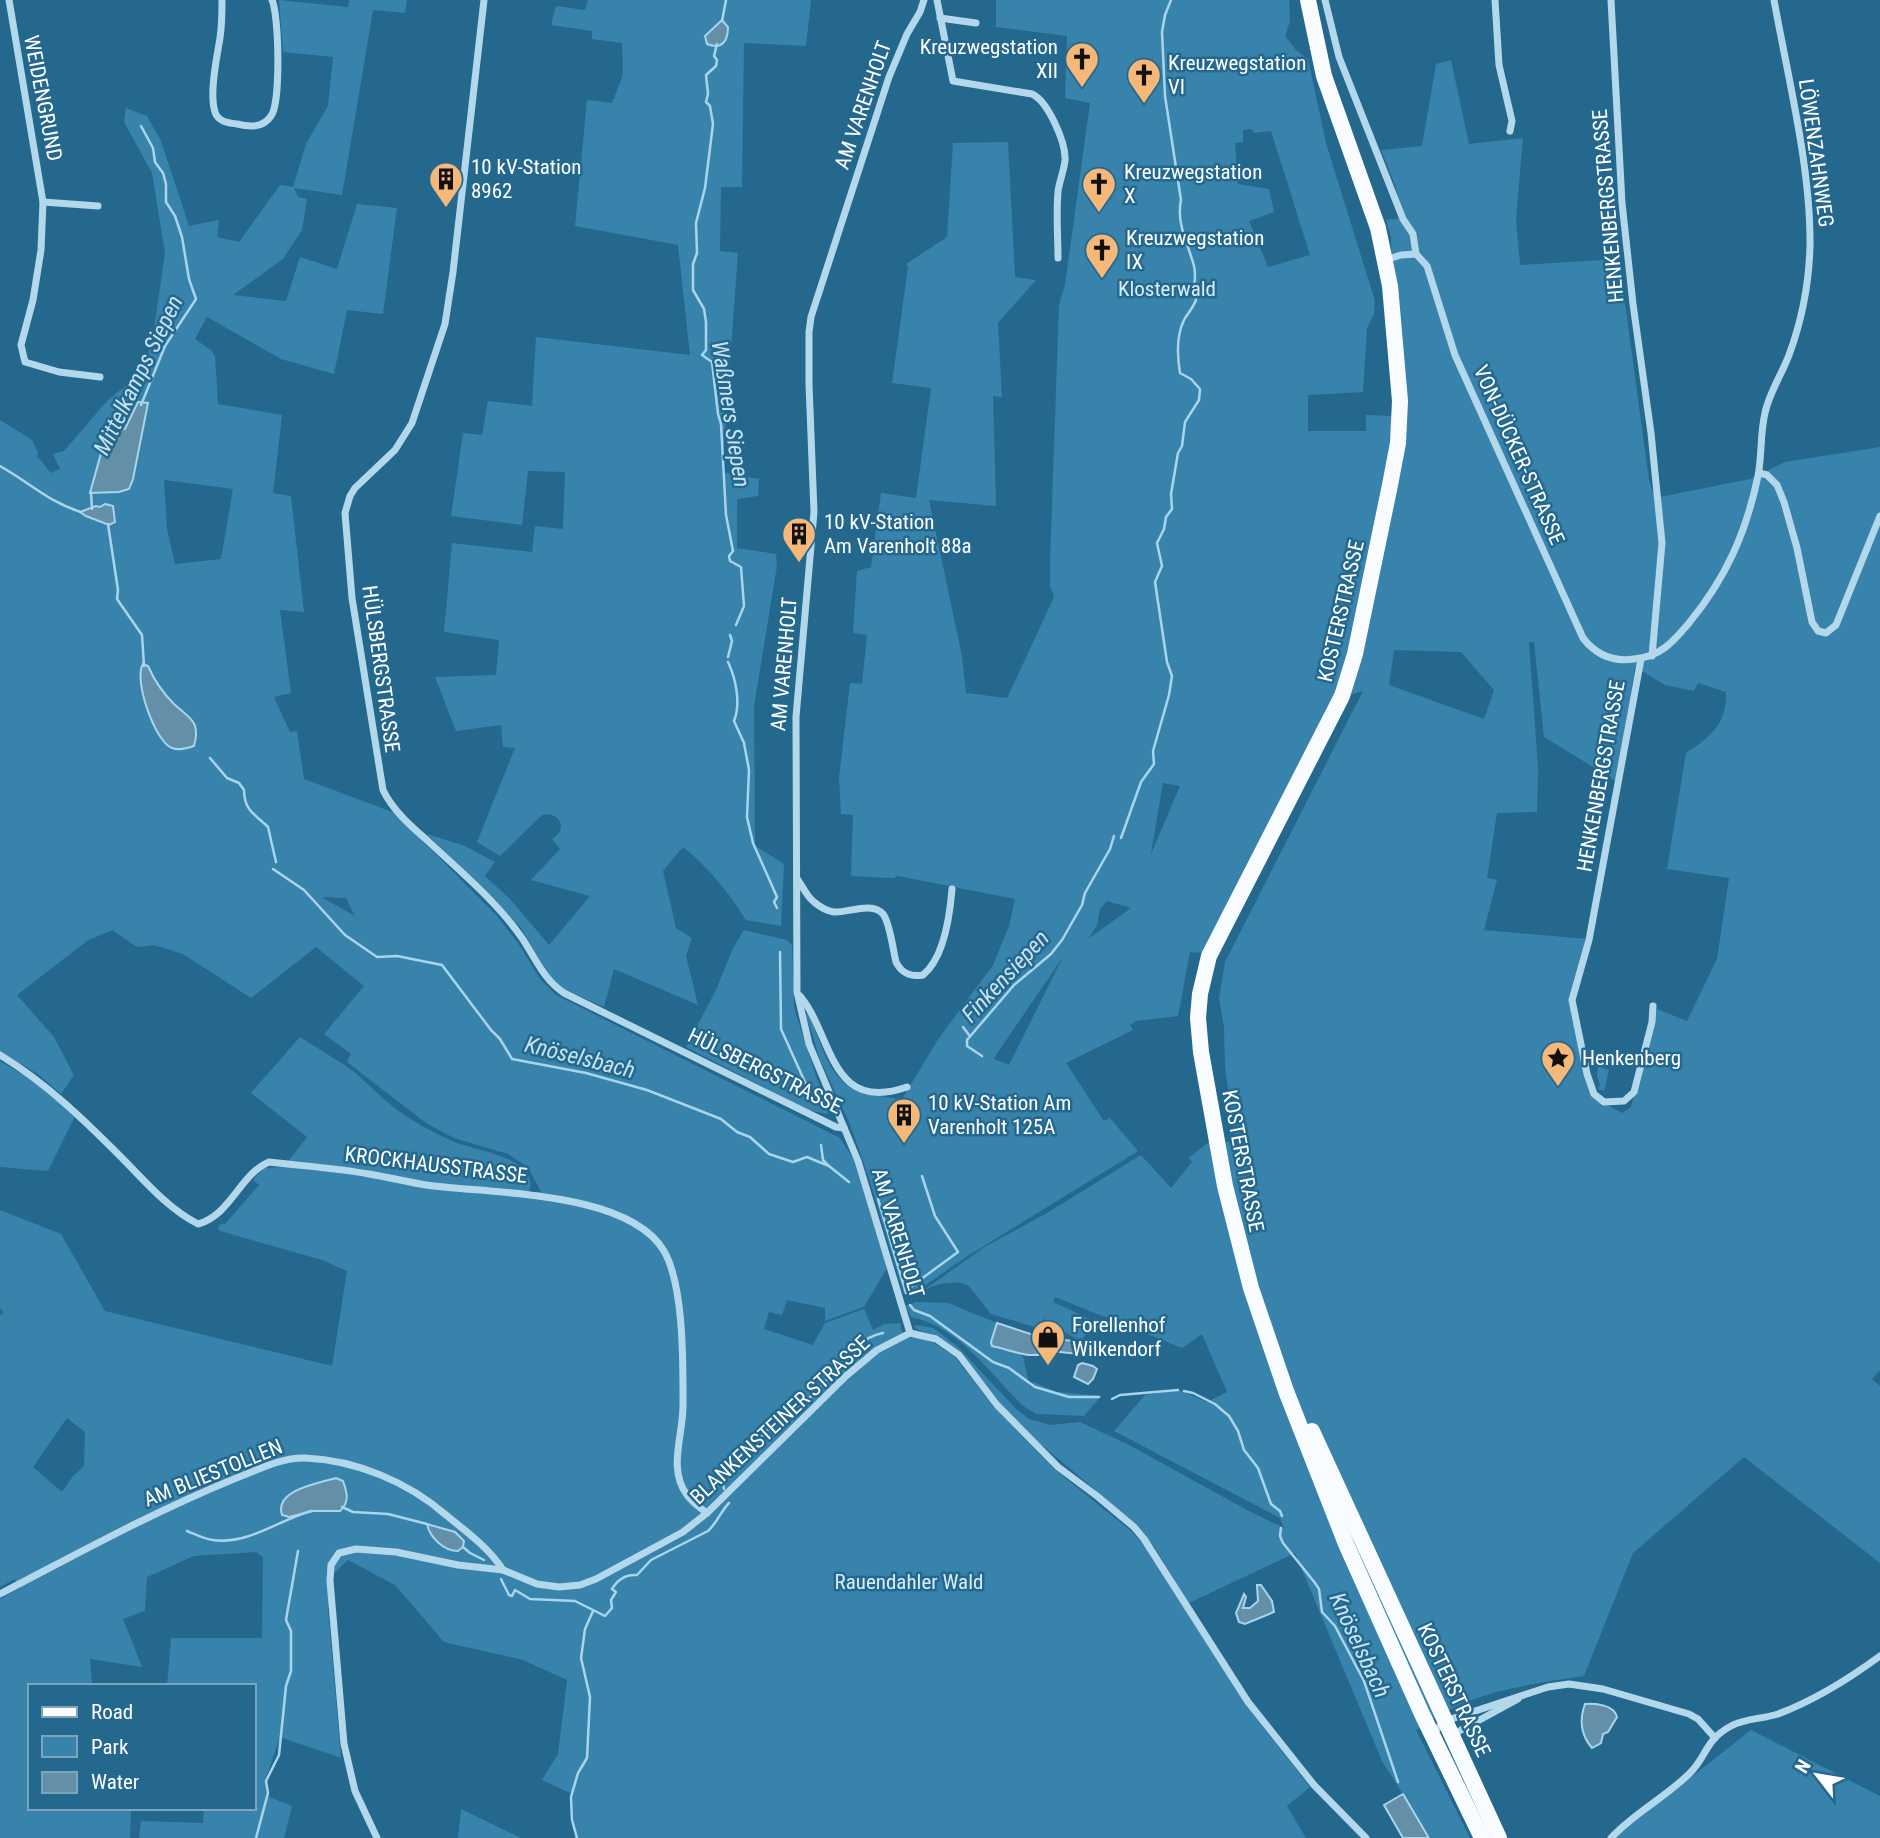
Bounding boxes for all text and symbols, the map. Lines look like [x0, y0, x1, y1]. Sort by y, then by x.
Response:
street label: WEIDENGRUND [19, 33, 67, 163]
place label: Kreuzwegstation XII [920, 35, 1058, 83]
street label: AM VARENHOLT [830, 38, 896, 172]
church icon: Kreuzwegstation XII [1063, 40, 1101, 89]
place label: Kreuzwegstation VI [1168, 51, 1306, 99]
church icon: Kreuzwegstation VI [1125, 56, 1163, 105]
street label: LÖWENZAHNWEG [1794, 77, 1838, 229]
street label: HENKENBERGSTRASSE [1588, 108, 1628, 304]
place label: 10 kV-Station 8962 [471, 155, 582, 203]
building icon: 10 kV-Station 8962 [427, 160, 465, 209]
place label: Kreuzwegstation X [1124, 160, 1262, 208]
church icon: Kreuzwegstation X [1080, 165, 1118, 214]
place label: Kreuzwegstation IX [1126, 226, 1264, 274]
church icon: Kreuzwegstation IX [1083, 231, 1121, 280]
park label: Klosterwald [1118, 277, 1216, 301]
water label: Mittelkamps Siepen [88, 291, 189, 459]
water label: Waßmers Siepen [706, 339, 755, 489]
street label: VON-DÜCKER-STRASSE [1469, 362, 1569, 548]
place label: 10 kV-Station Am Varenholt 88a [824, 510, 972, 558]
building icon: 10 kV-Station Am Varenholt 88a [780, 515, 818, 564]
street label: KOSTERSTRASSE [1313, 538, 1369, 684]
street label: HÜLSBERGSTRASSE [357, 584, 405, 754]
street label: AM VARENHOLT [766, 596, 802, 732]
street label: HENKENBERGSTRASSE [1572, 678, 1630, 874]
water label: Finkensiepen [956, 925, 1055, 1028]
street label: HÜLSBERGSTRASSE [684, 1023, 846, 1119]
water label: Knöselsbach [522, 1031, 638, 1084]
place icon: Henkenberg [1539, 1039, 1577, 1088]
place label: Henkenberg [1582, 1046, 1681, 1070]
street label: KOSTERSTRASSE [1217, 1088, 1269, 1234]
place label: 10 kV-Station Am Varenholt 125A [928, 1091, 1071, 1139]
building icon: 10 kV-Station Am Varenholt 125A [885, 1096, 923, 1145]
street label: KROCKHAUSSTRASSE [343, 1142, 529, 1188]
street label: AM VARENHOLT [867, 1165, 929, 1301]
place label: Forellenhof Wilkendorf [1072, 1313, 1166, 1361]
shop icon: Forellenhof Wilkendorf [1029, 1318, 1067, 1367]
street label: BLANKENSTEINER STRASSE [686, 1331, 874, 1509]
street label: AM BLIESTOLLEN [140, 1434, 286, 1512]
park label: Rauendahler Wald [835, 1570, 983, 1594]
water label: Knöselsbach [1324, 1588, 1396, 1702]
street label: KOSTERSTRASSE [1413, 1619, 1495, 1761]
legend [28, 1684, 256, 1810]
text: Road [91, 1700, 133, 1724]
text: Park [91, 1735, 129, 1759]
north arrow [1782, 1740, 1852, 1810]
text: N [1790, 1756, 1816, 1777]
text: Water [91, 1770, 139, 1794]

